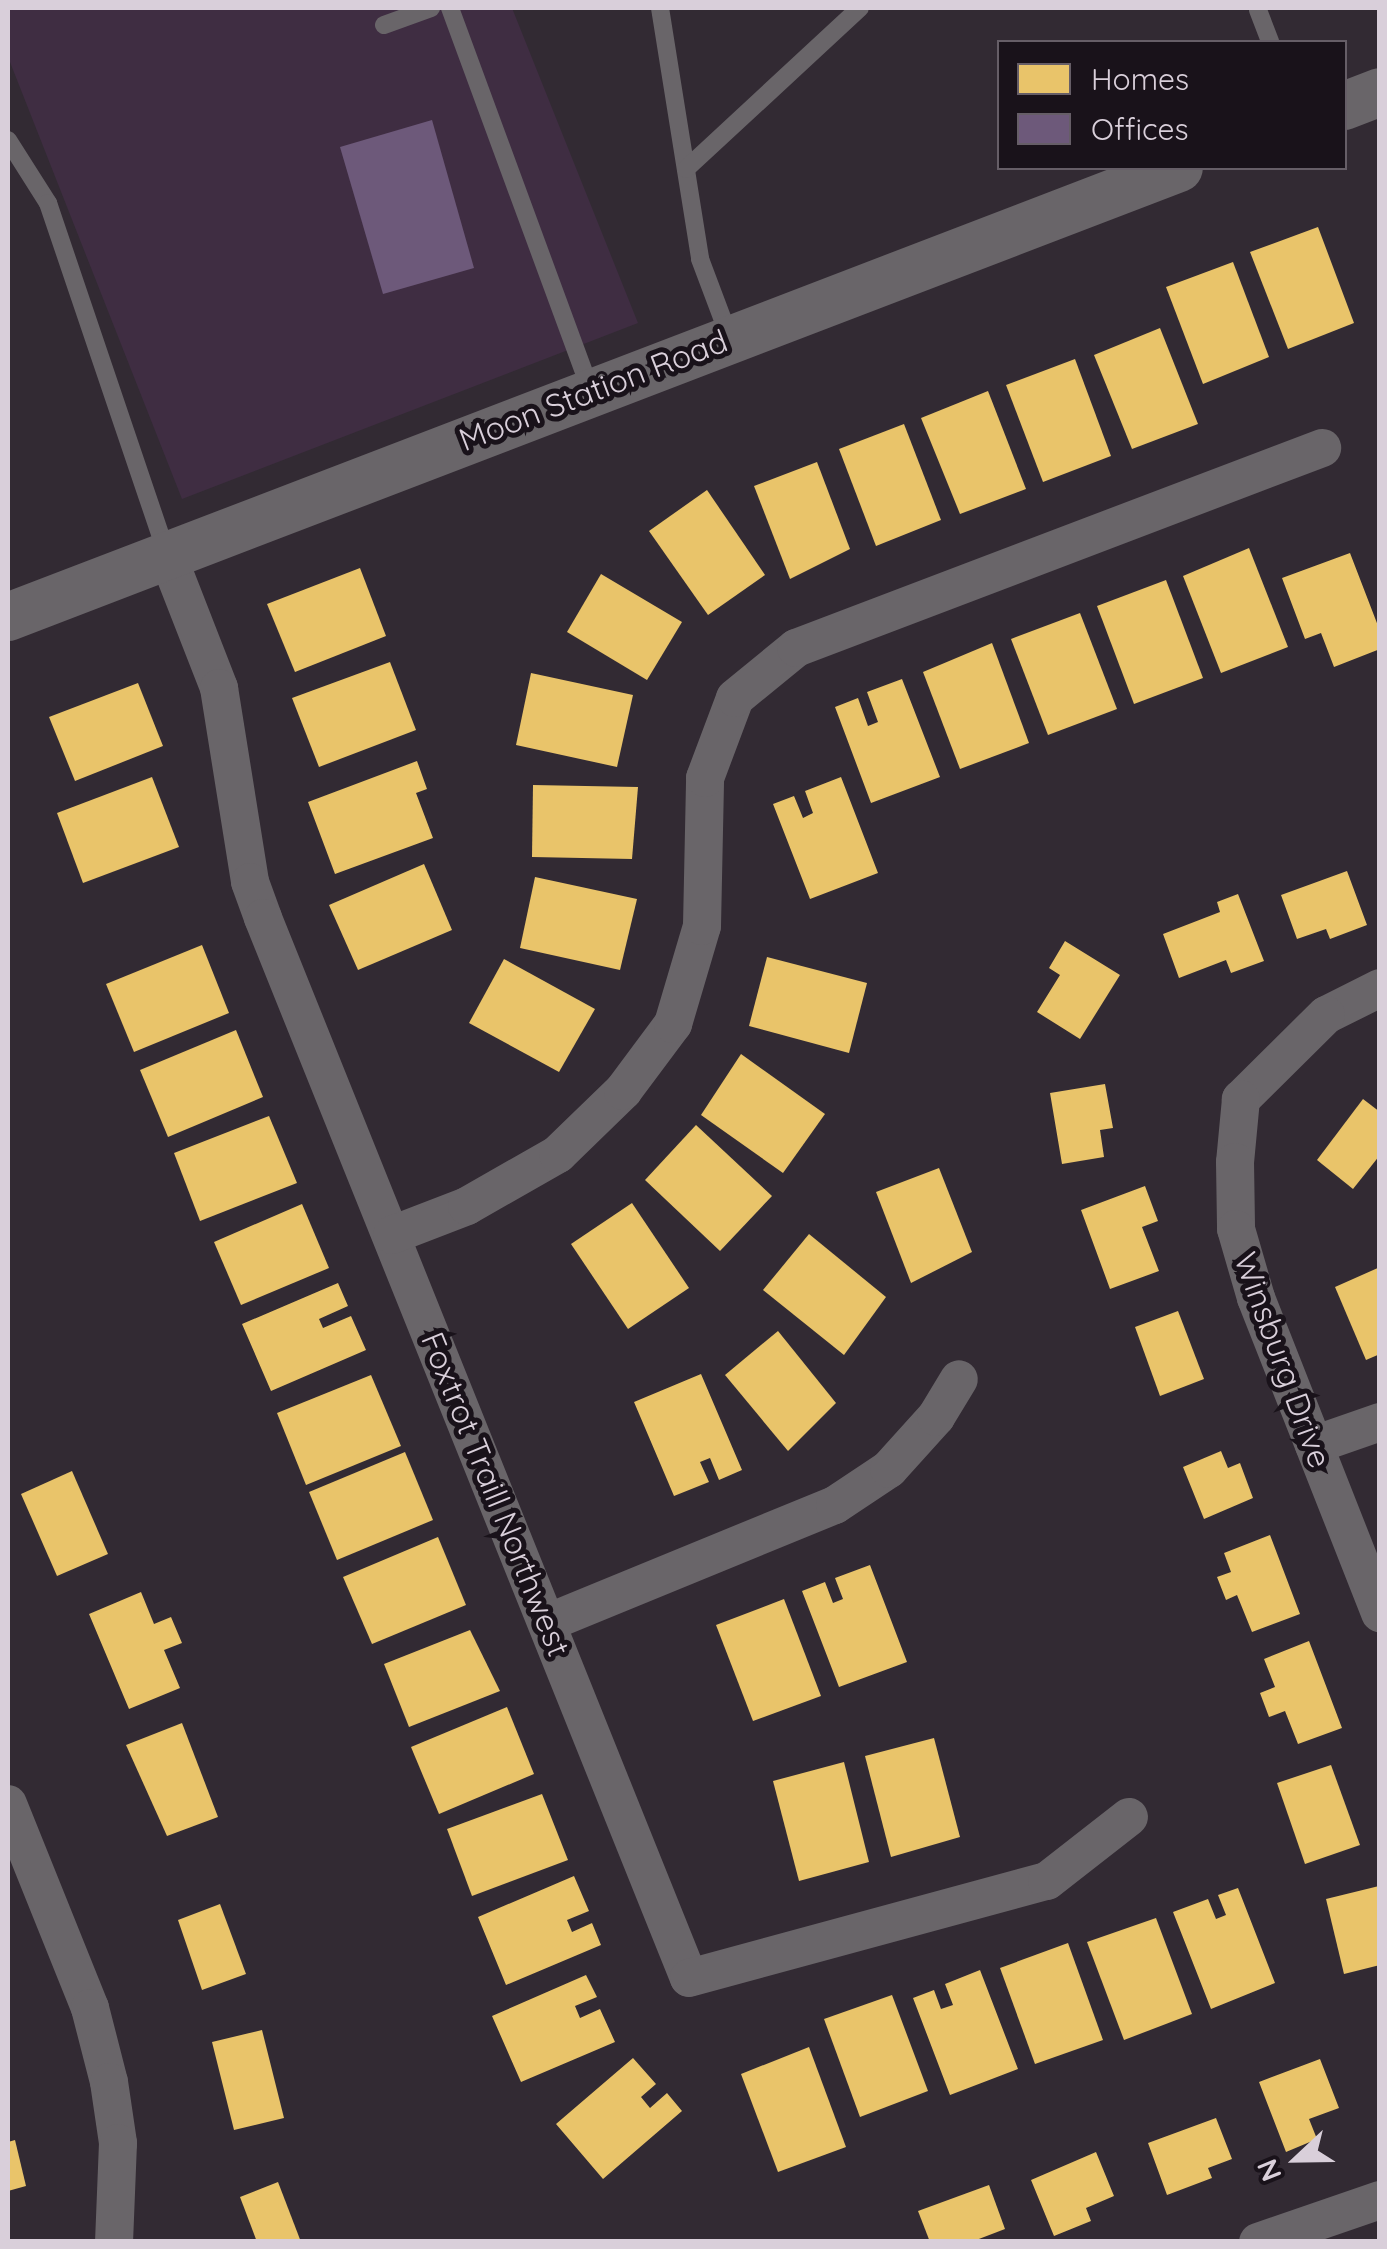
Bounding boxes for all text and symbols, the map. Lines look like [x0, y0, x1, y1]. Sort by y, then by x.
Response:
legend [997, 40, 1347, 170]
text: Homes [1091, 60, 1189, 98]
text: Offices [1091, 110, 1189, 148]
street label: Moon Station Road [453, 321, 733, 459]
street label: Winsburg Drive [1226, 1247, 1340, 1473]
street label: Foxtrot Traill Northwest [413, 1326, 579, 1662]
north arrow [1247, 2109, 1347, 2209]
text: N [1249, 2154, 1289, 2187]

